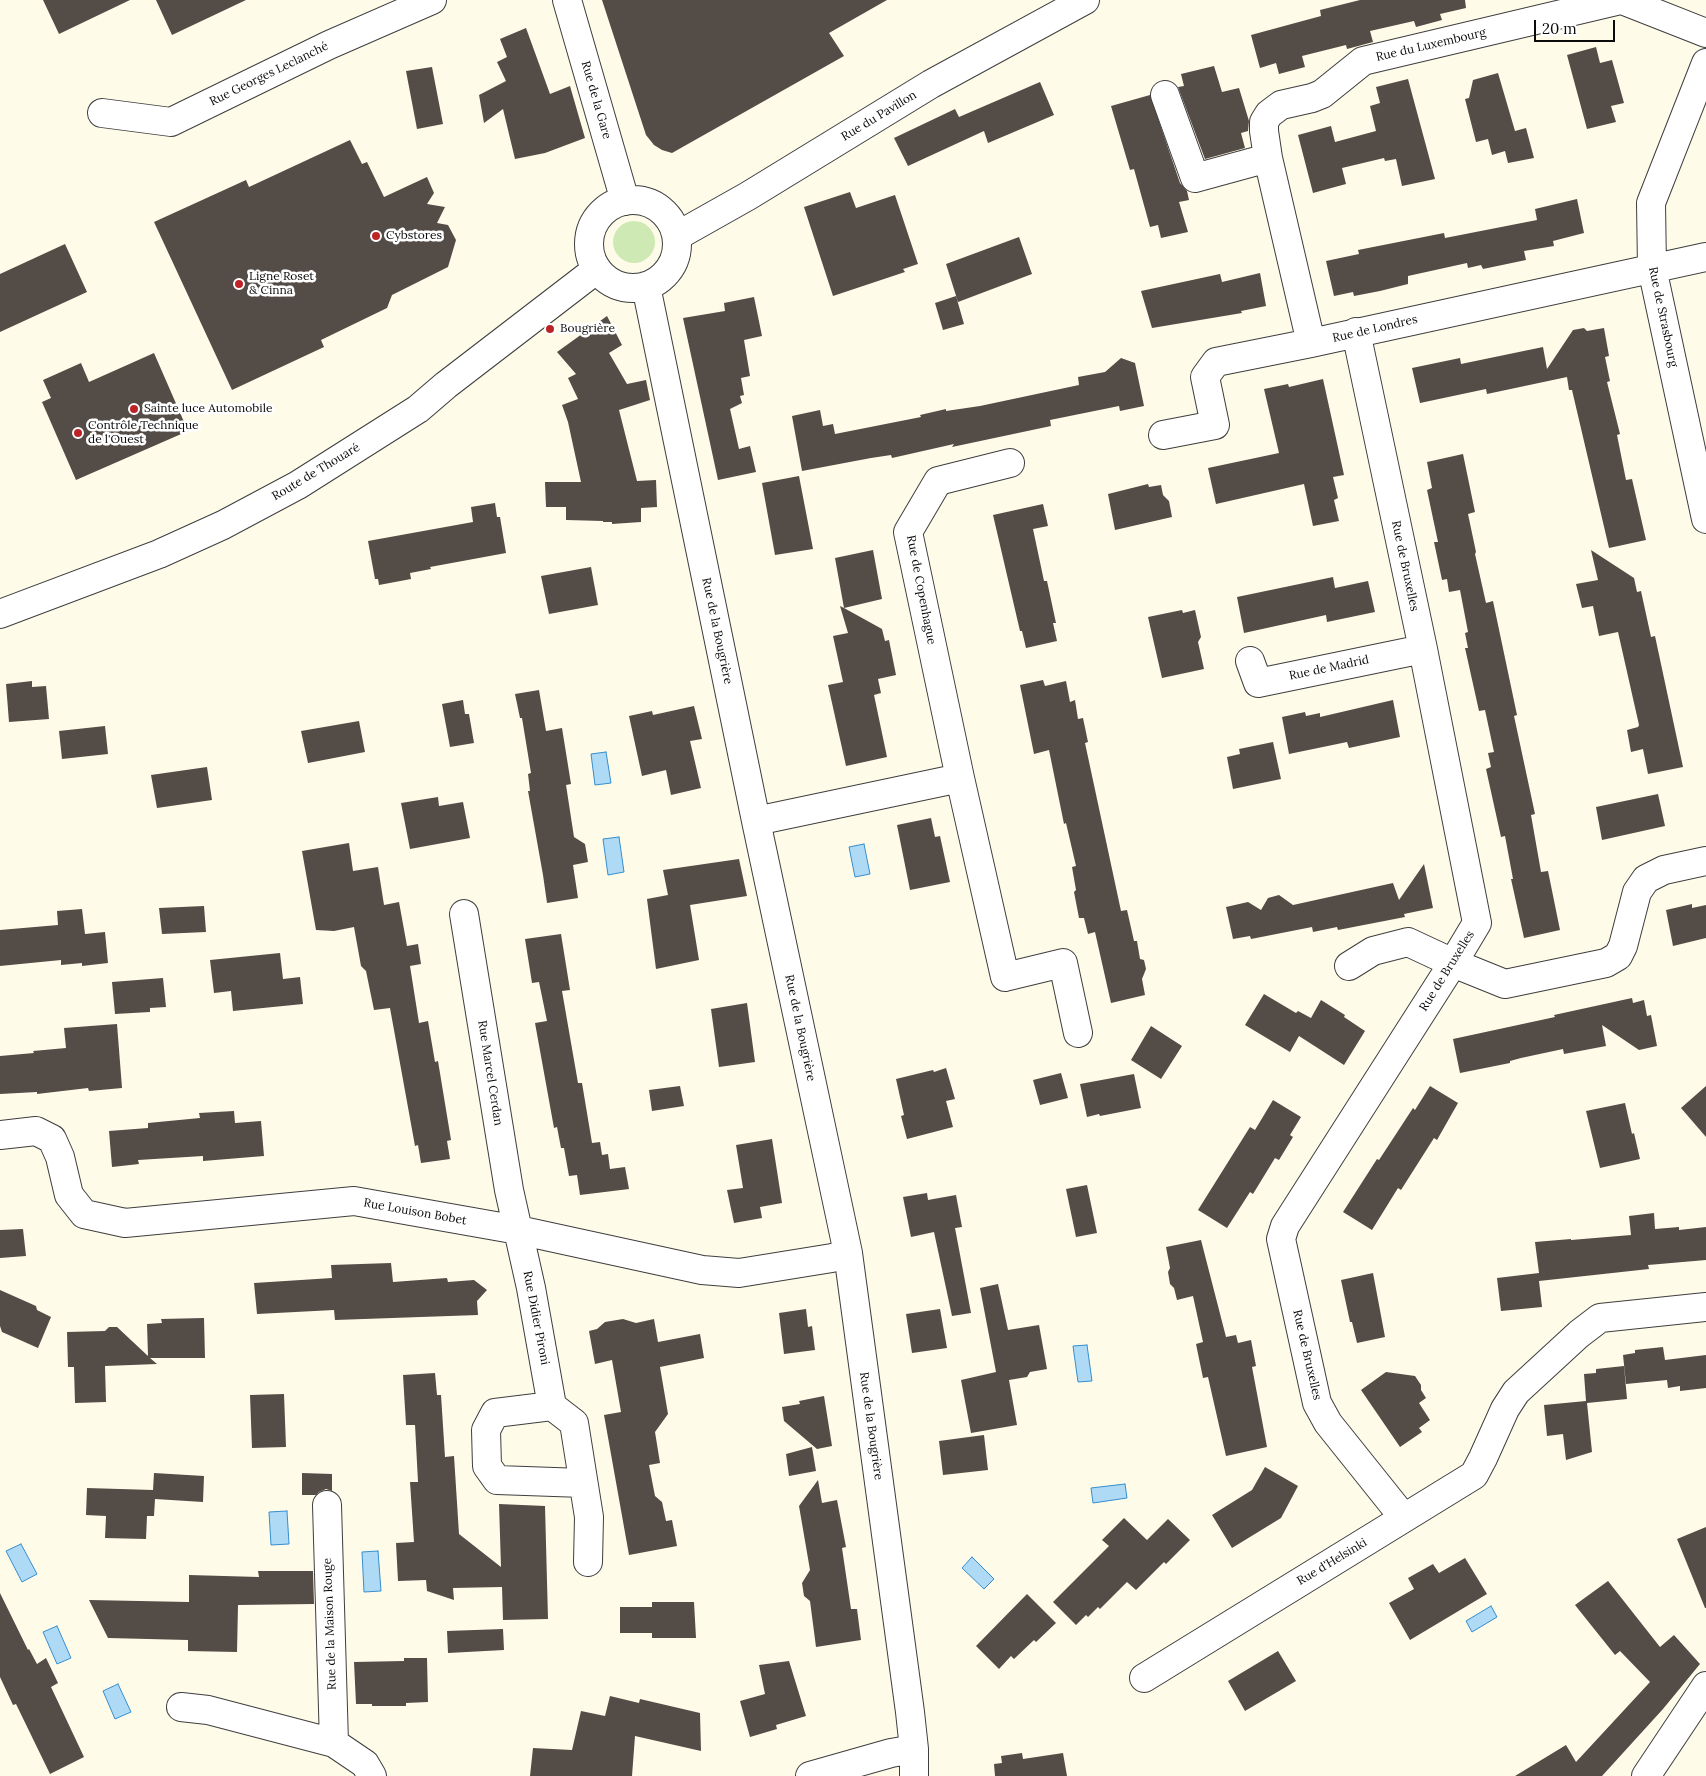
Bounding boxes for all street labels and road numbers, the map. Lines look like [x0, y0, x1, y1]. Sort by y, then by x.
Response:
street label: Rue du Luxembourg [1375, 25, 1487, 65]
street label: Rue Georges Leclanché [207, 39, 331, 109]
street label: Rue de la Gare [578, 59, 614, 141]
street label: Rue du Pavillon [839, 88, 919, 144]
street label: Rue de Strasbourg [1645, 265, 1681, 369]
street label: Rue de Londres [1331, 312, 1419, 346]
street label: Route de Thouaré [270, 440, 362, 504]
street label: Rue de Bruxelles [1388, 519, 1422, 613]
street label: Rue de Copenhague [903, 534, 939, 646]
street label: Rue de la Bougrière [699, 576, 735, 686]
street label: Rue de Madrid [1288, 653, 1370, 683]
street label: Rue de Bruxelles [1416, 928, 1478, 1014]
street label: Rue de la Bougrière [782, 973, 818, 1083]
street label: Rue Marcel Cerdan [475, 1019, 505, 1127]
street label: Rue Louison Bobet [362, 1196, 468, 1228]
street label: Rue Didier Pironi [520, 1270, 552, 1366]
street label: Rue de Bruxelles [1290, 1308, 1324, 1402]
street label: Rue de la Bougrière [856, 1371, 886, 1481]
street label: Rue d'Helsinki [1294, 1536, 1370, 1588]
street label: Rue de la Maison Rouge [320, 1558, 340, 1690]

